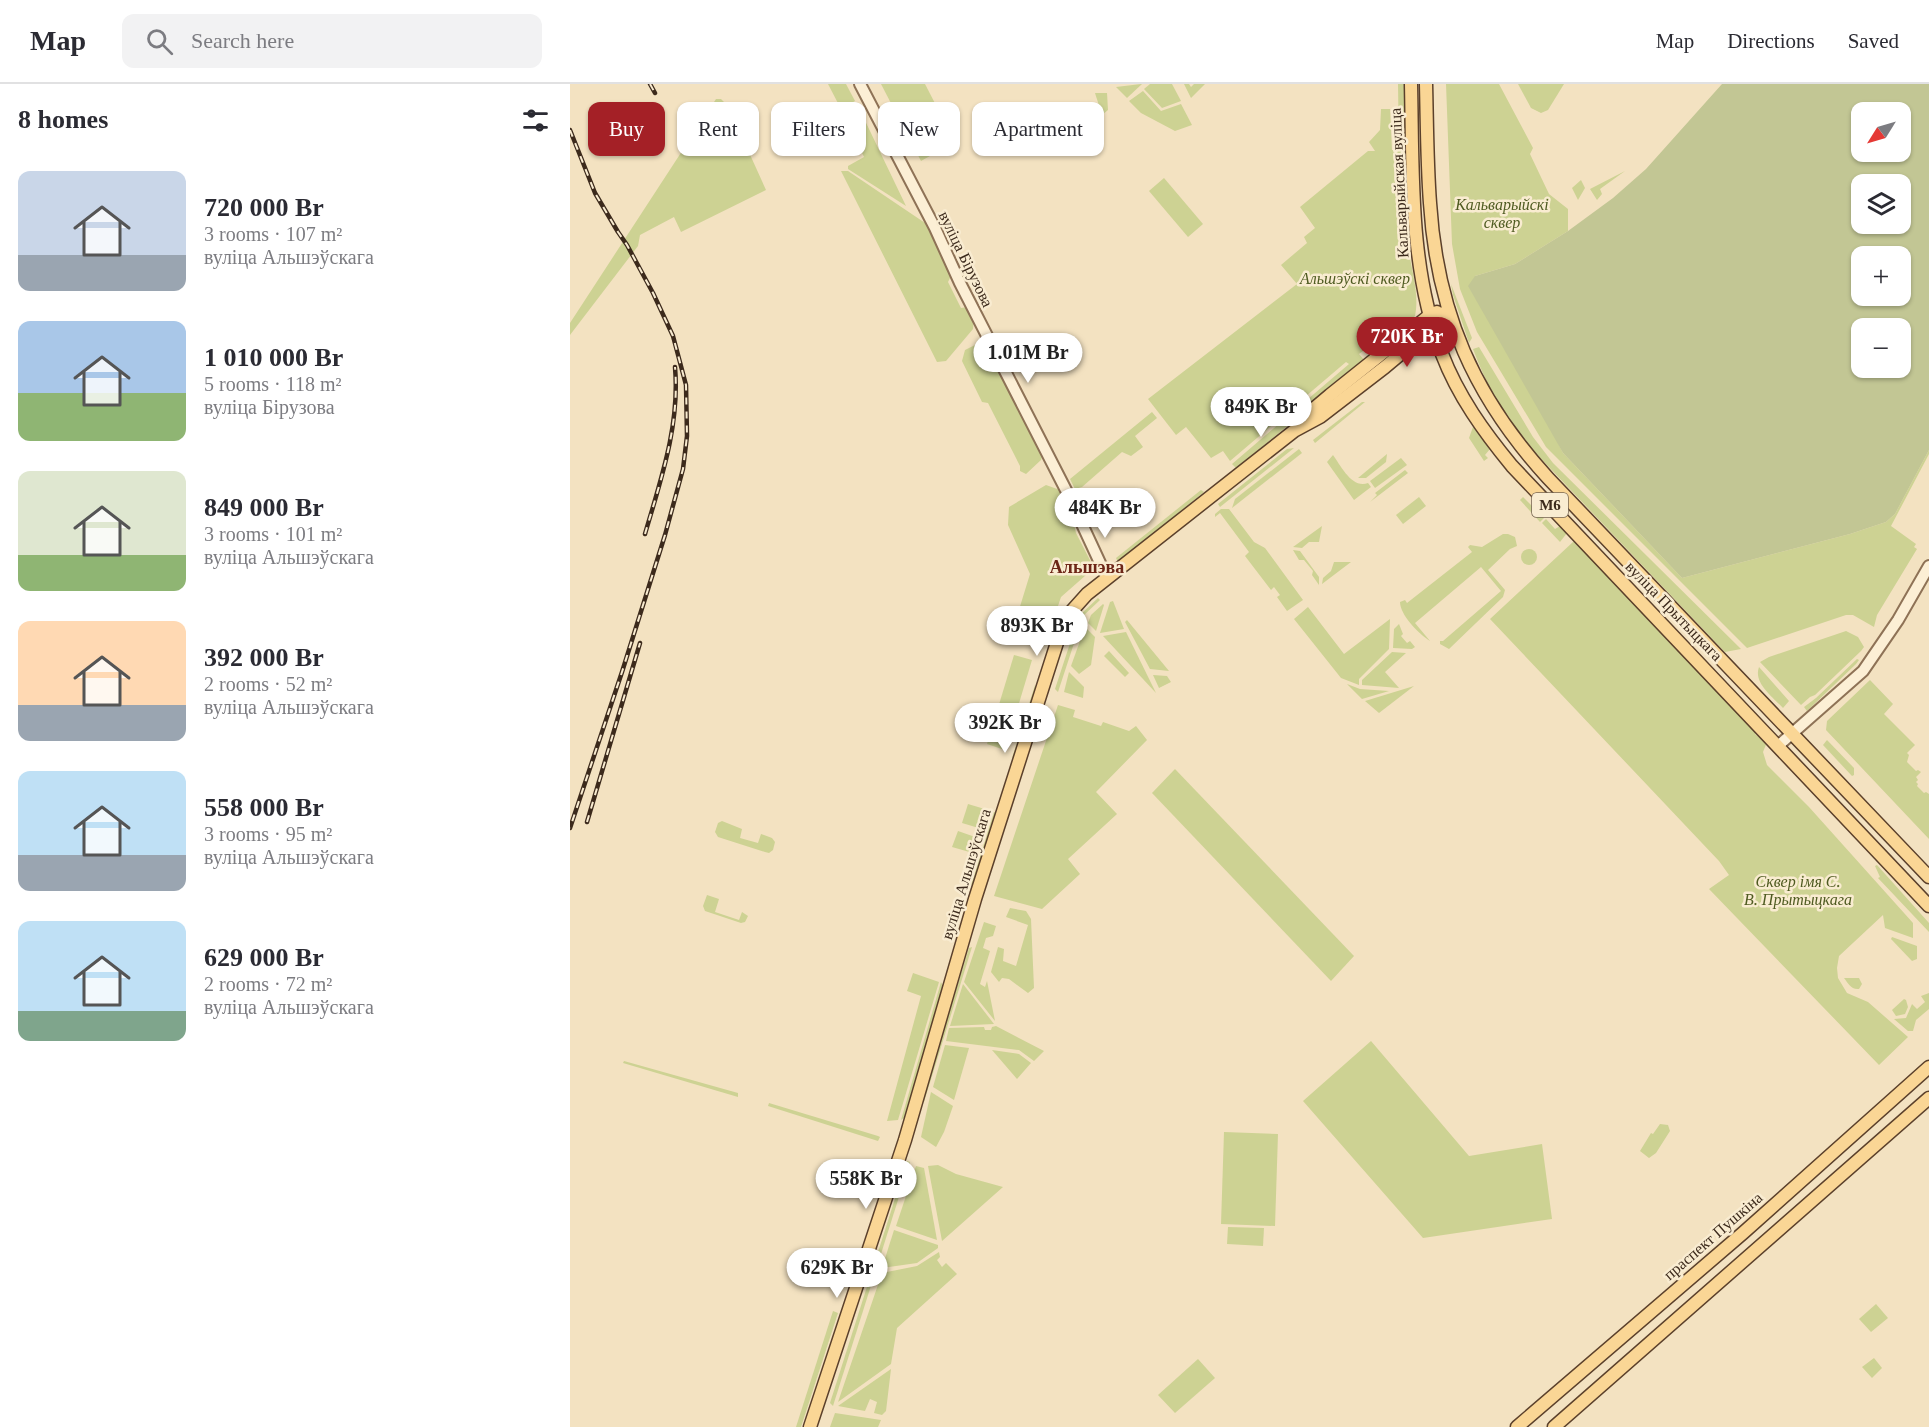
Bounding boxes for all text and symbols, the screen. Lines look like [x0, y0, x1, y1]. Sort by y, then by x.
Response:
search box [122, 14, 542, 68]
text: Map [30, 25, 86, 56]
icon: search [143, 25, 176, 58]
text: Search here [191, 28, 294, 53]
text: Map [1656, 29, 1694, 53]
text: Directions [1727, 29, 1815, 53]
text: Saved [1848, 29, 1899, 53]
chip: Buy [588, 102, 665, 156]
chip: Rent [677, 102, 759, 156]
chip: Filters [771, 102, 866, 156]
chip: New [878, 102, 960, 156]
chip: Apartment [972, 102, 1104, 156]
north arrow [1851, 102, 1911, 162]
map controls [1851, 102, 1911, 378]
icon: filters [519, 104, 552, 137]
text: 8 homes [18, 105, 108, 134]
street label: Кальварыйская вуліца [1387, 107, 1412, 258]
button: layers [1851, 174, 1911, 234]
text: 720 000 Br [204, 193, 324, 222]
icon: home [66, 195, 138, 267]
park label: Кальварыйскі сквер [1454, 196, 1549, 232]
street label: вуліца Бірузова [935, 208, 997, 310]
text: 3 rooms · 107 m² [204, 223, 342, 245]
text: вуліца Альшэўскага [204, 246, 374, 268]
button: + [1851, 246, 1911, 306]
park label: Альшэўскі сквер [1299, 270, 1410, 288]
pin: 720K Br [1352, 317, 1462, 368]
button: − [1851, 318, 1911, 378]
text: 720K Br [1371, 325, 1443, 347]
pin: 1.01M Br [966, 333, 1090, 384]
text: 1.01M Br [987, 341, 1069, 363]
text: 1 010 000 Br [204, 343, 343, 372]
icon: home [66, 345, 138, 417]
text: 5 rooms · 118 m² [204, 373, 341, 395]
pin: 849K Br [1206, 387, 1316, 438]
text: 849K Br [1225, 395, 1297, 417]
text: вуліца Бірузова [204, 396, 335, 418]
pin: 484K Br [1050, 488, 1160, 539]
text: 849 000 Br [204, 493, 324, 522]
road number: М6 [1532, 493, 1568, 517]
icon: home [66, 495, 138, 567]
text: 484K Br [1069, 496, 1141, 518]
text: 3 rooms · 101 m² [204, 523, 342, 545]
text: вуліца Альшэўскага [204, 546, 374, 568]
district label: Альшэва [1050, 557, 1124, 577]
street label: вуліца Прытыцкага [1622, 558, 1726, 665]
pin: 893K Br [982, 606, 1092, 657]
text: 893K Br [1001, 614, 1073, 636]
text: 392 000 Br [204, 643, 324, 672]
icon: home [66, 645, 138, 717]
text: 2 rooms · 52 m² [204, 673, 332, 695]
text: вуліца Альшэўскага [204, 696, 374, 718]
pin: 392K Br [950, 703, 1060, 754]
text: 392K Br [969, 711, 1041, 733]
text: 558 000 Br [204, 793, 324, 822]
icon: home [66, 795, 138, 867]
street label: вуліца Альшэўскага [938, 807, 995, 942]
text: 3 rooms · 95 m² [204, 823, 332, 845]
text: вуліца Альшэўскага [204, 846, 374, 868]
park label: Сквер імя С. В. Прытыцкага [1744, 873, 1852, 909]
text: 629 000 Br [204, 943, 324, 972]
icon: home [66, 945, 138, 1017]
text: 2 rooms · 72 m² [204, 973, 332, 995]
text: вуліца Альшэўскага [204, 996, 374, 1018]
pin: 558K Br [811, 1159, 921, 1210]
text: 558K Br [830, 1167, 902, 1189]
street label: праспект Пушкіна [1660, 1189, 1766, 1284]
pin: 629K Br [782, 1248, 892, 1299]
text: 629K Br [801, 1256, 873, 1278]

